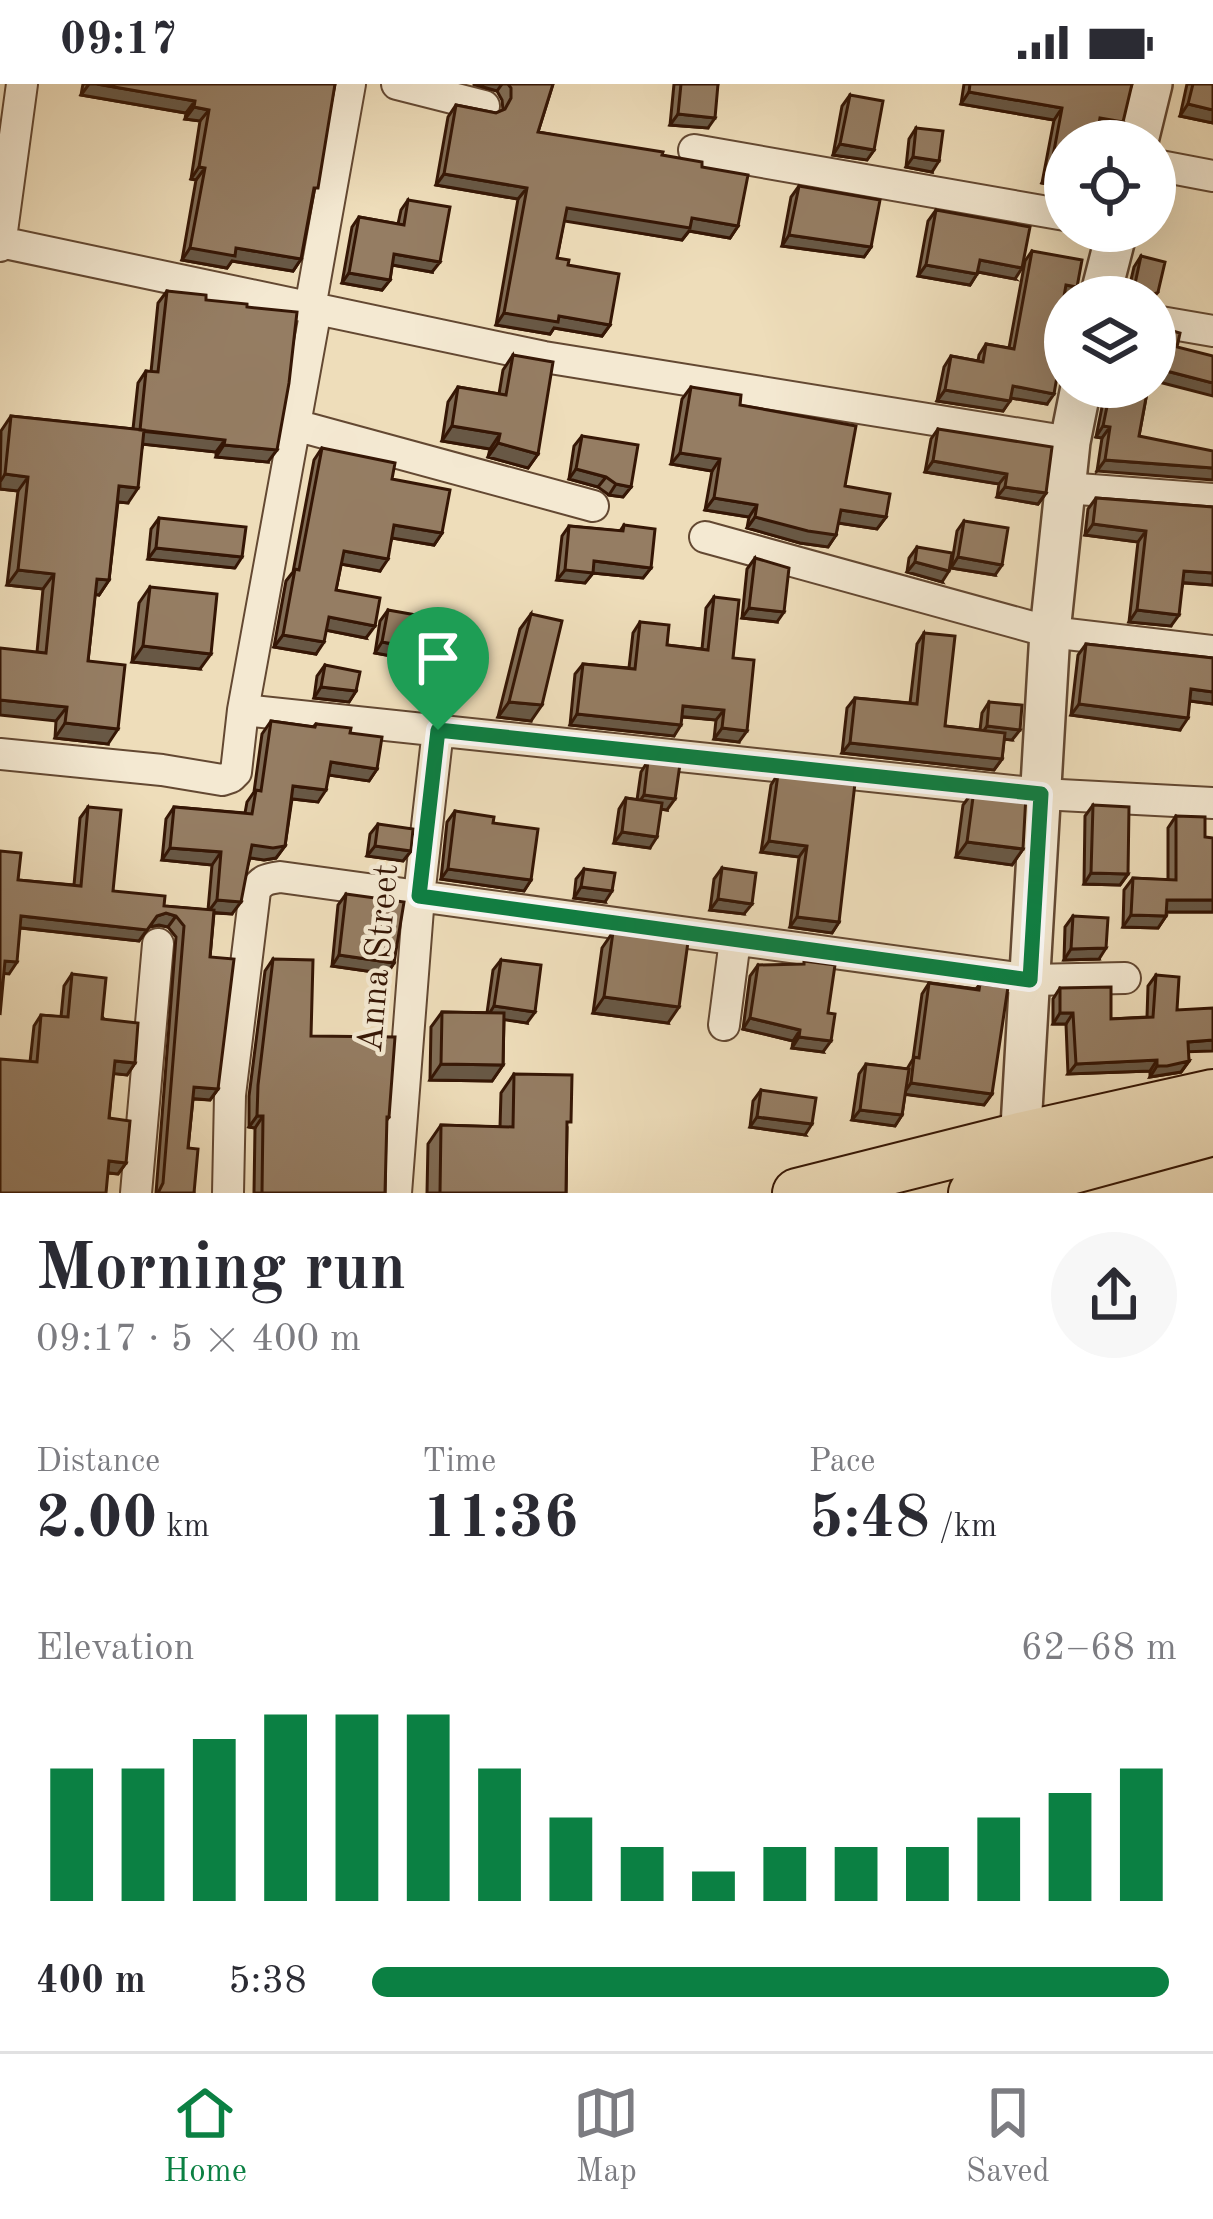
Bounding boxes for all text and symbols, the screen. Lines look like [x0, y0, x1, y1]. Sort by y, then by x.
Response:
text: 09:17 [60, 19, 177, 64]
map controls [1044, 120, 1176, 408]
button: locate [1044, 120, 1176, 252]
button: layers [1044, 276, 1176, 408]
pin [387, 607, 489, 730]
icon: arrive [405, 625, 471, 691]
street label: Anna Street [354, 862, 406, 1054]
button: share [1051, 1232, 1177, 1358]
text: Morning run [36, 1238, 406, 1304]
text: 09:17 · 5 × 400 m [36, 1320, 361, 1359]
text: Distance [36, 1446, 160, 1479]
text: Time [422, 1446, 496, 1479]
text: Pace [809, 1446, 876, 1479]
text: 2.00 [36, 1490, 157, 1550]
text: 11:36 [422, 1490, 578, 1550]
text: 5:48 [809, 1490, 930, 1550]
text: km [157, 1511, 210, 1544]
text: /km [930, 1511, 997, 1544]
text: Elevation [36, 1629, 195, 1668]
text: 62–68 m [1020, 1629, 1177, 1668]
text: 400 m [36, 1962, 146, 2001]
text: 5:38 [228, 1962, 307, 2001]
tab: Home [163, 2080, 247, 2193]
tab: Map [573, 2080, 639, 2193]
tab: Saved [966, 2080, 1050, 2193]

